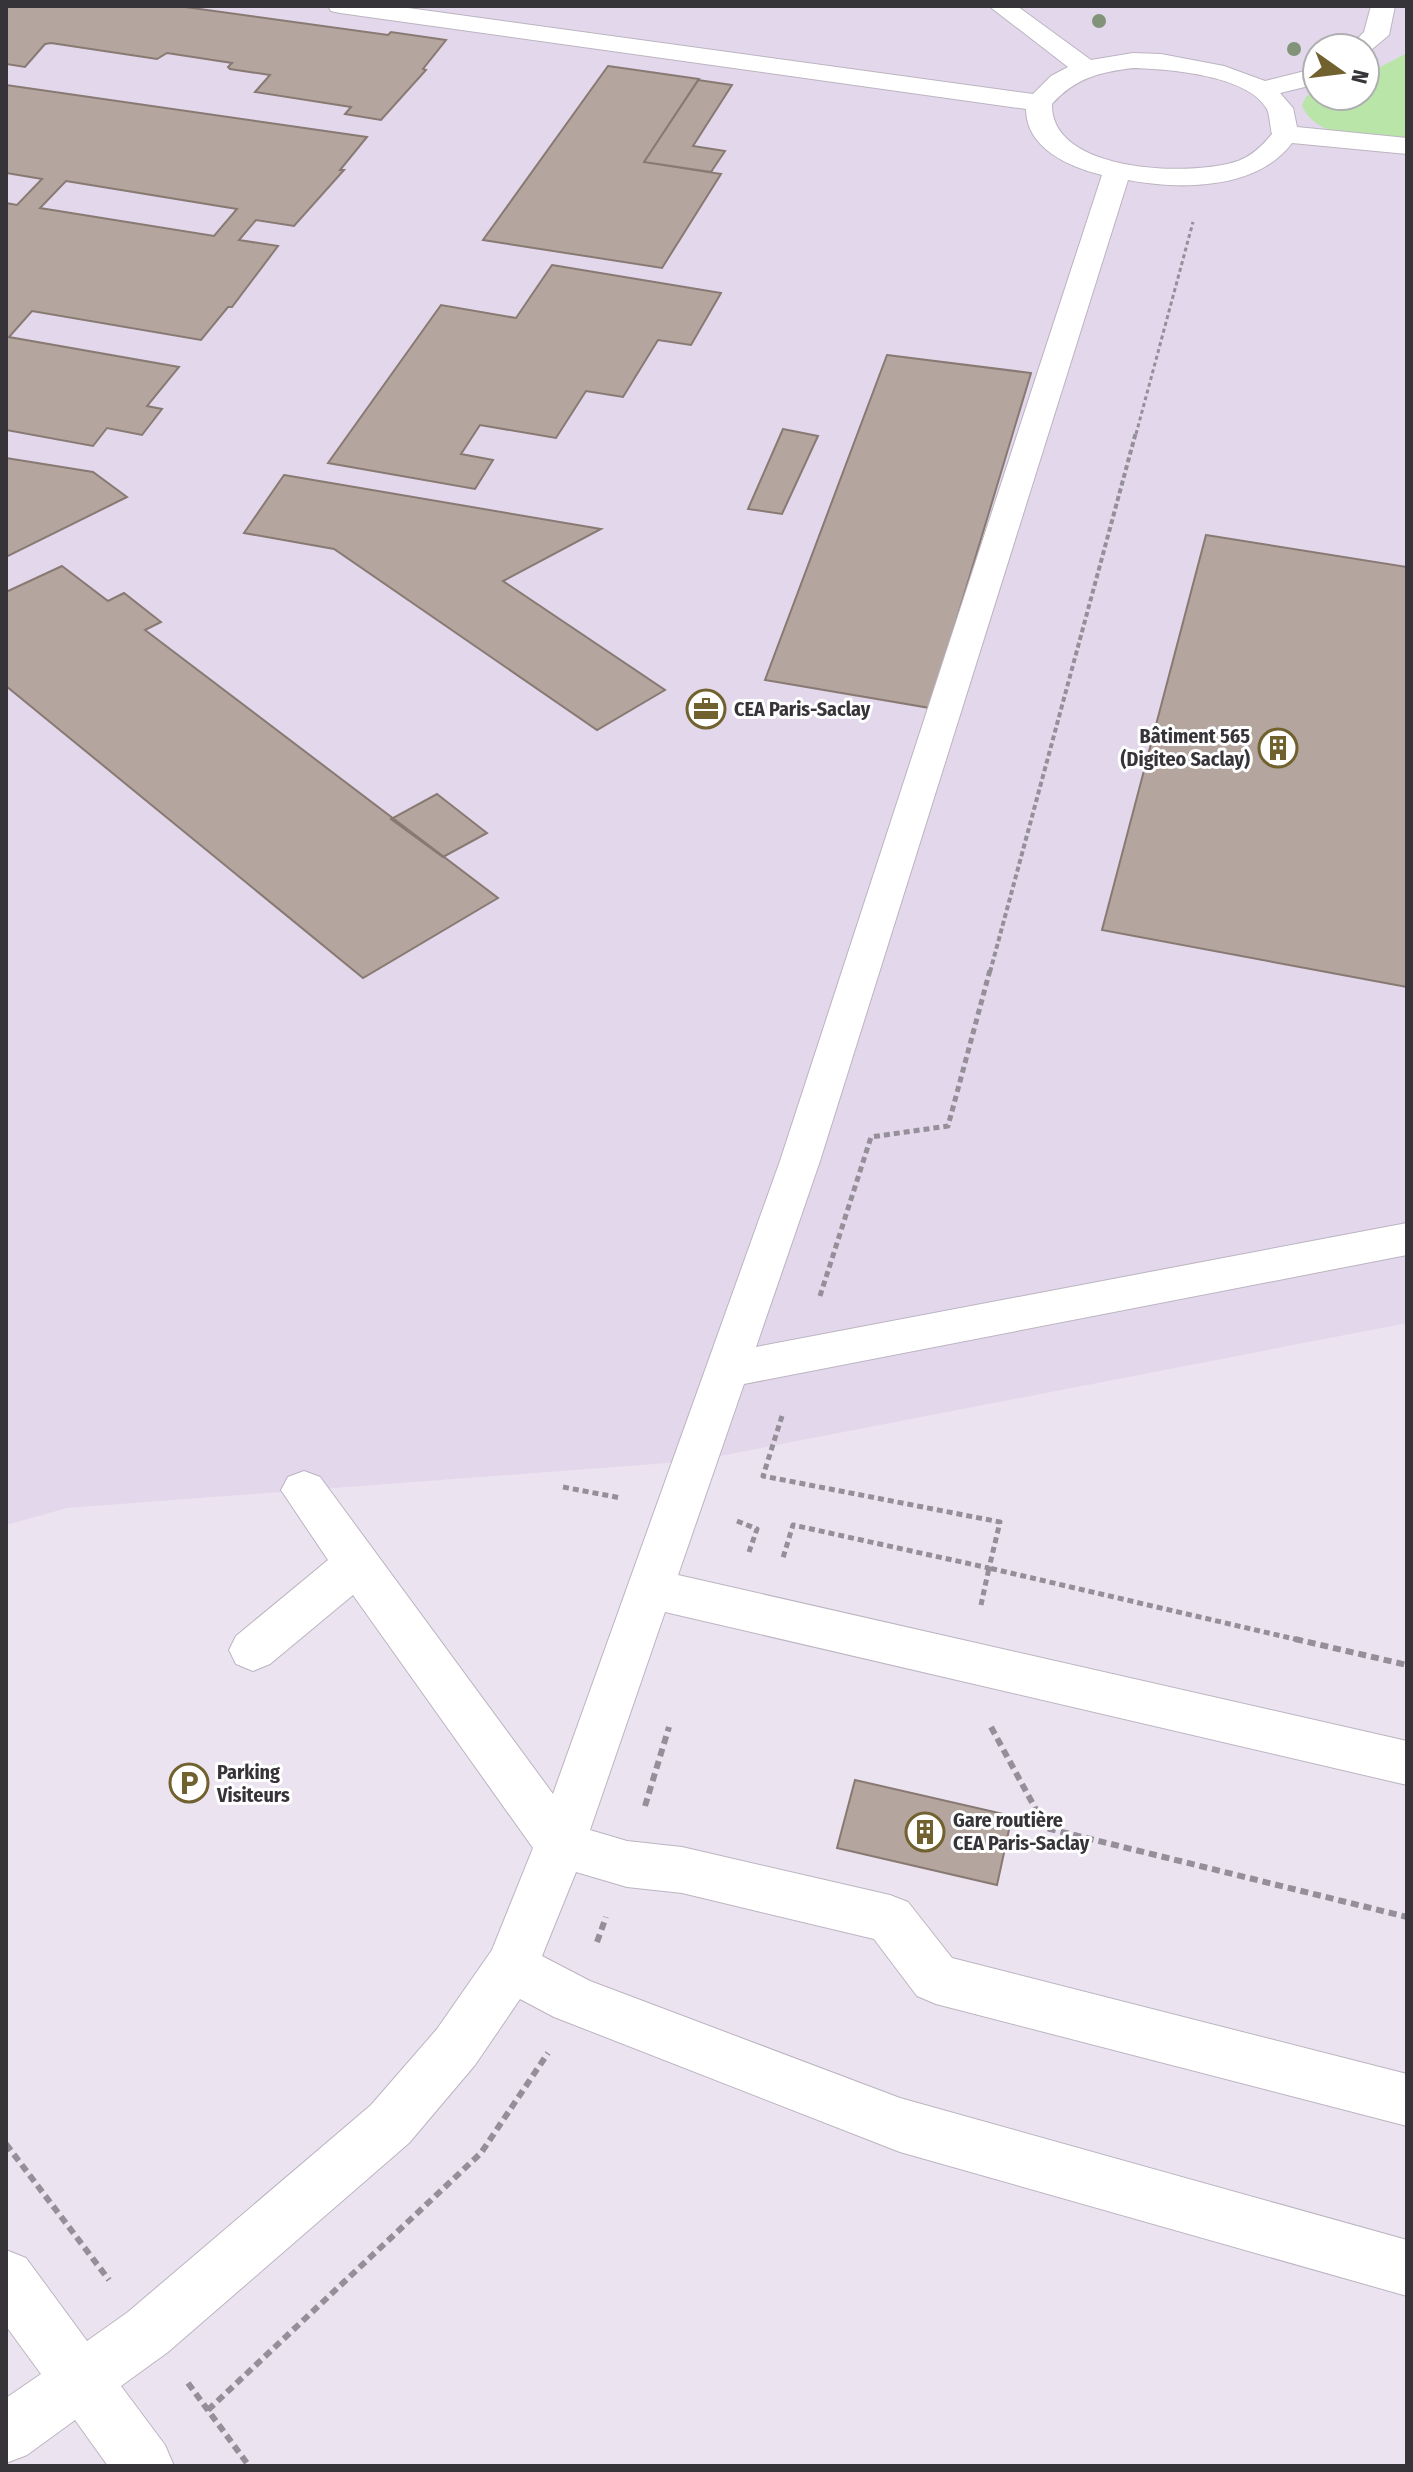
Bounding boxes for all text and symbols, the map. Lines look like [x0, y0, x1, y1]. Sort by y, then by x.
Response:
north arrow [1301, 32, 1381, 112]
text: N [1345, 67, 1375, 86]
office icon: CEA Paris-Saclay [685, 688, 727, 730]
place label: CEA Paris-Saclay [734, 697, 871, 721]
place label: Bâtiment 565 (Digiteo Saclay) [1121, 724, 1250, 771]
building icon: Bâtiment 565 (Digiteo Saclay) [1257, 727, 1299, 769]
place label: Parking Visiteurs [216, 1760, 290, 1807]
parking icon: Parking Visiteurs [168, 1762, 210, 1804]
place label: Gare routière CEA Paris-Saclay [953, 1808, 1090, 1855]
building icon: Gare routière CEA Paris-Saclay [904, 1811, 946, 1853]

